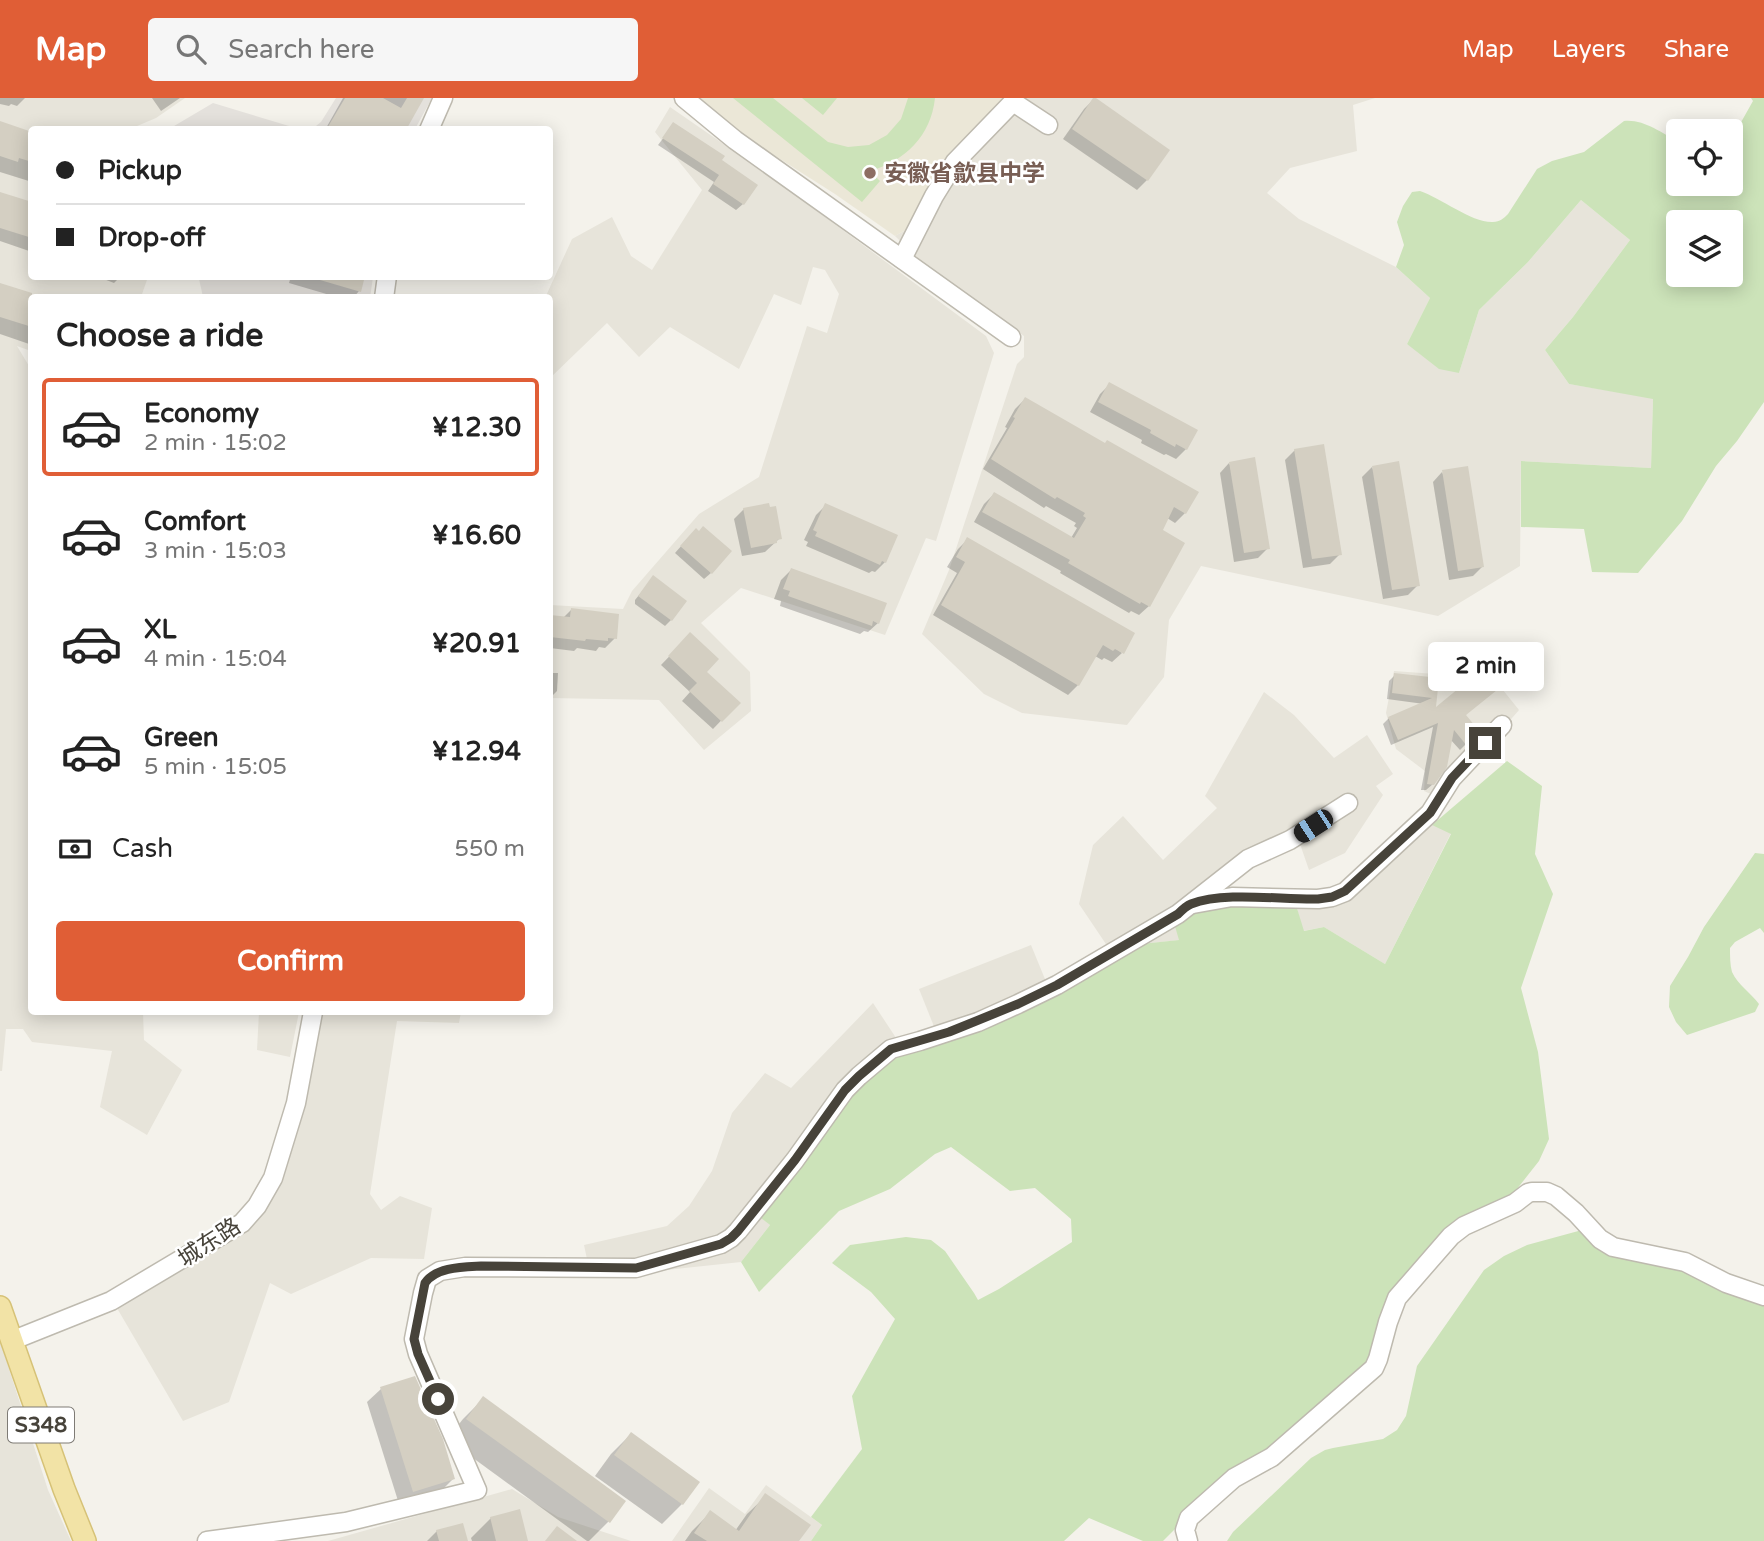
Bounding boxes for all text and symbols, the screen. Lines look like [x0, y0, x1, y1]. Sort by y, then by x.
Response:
search box [148, 18, 638, 81]
text: Map [35, 30, 106, 69]
icon: search [172, 30, 210, 68]
text: Search here [228, 34, 374, 65]
text: Map [1462, 35, 1514, 64]
text: Layers [1552, 35, 1626, 64]
text: Share [1664, 35, 1729, 64]
map controls [1666, 119, 1743, 287]
button: locate [1666, 119, 1743, 196]
text: Pickup [98, 155, 182, 186]
place label: 安徽省歙县中学 [884, 160, 1045, 188]
marker: 安徽省歙县中学 [862, 165, 878, 181]
button: layers [1666, 210, 1743, 287]
text: Drop-off [98, 222, 205, 253]
text: Choose a ride [56, 317, 263, 355]
icon: car [60, 396, 123, 459]
text: Economy [144, 398, 259, 429]
text: ¥12.30 [432, 412, 521, 443]
text: 2 min · 15:02 [144, 429, 287, 457]
icon: car [60, 504, 123, 567]
text: Comfort [144, 506, 246, 537]
text: ¥16.60 [432, 520, 521, 551]
text: 3 min · 15:03 [144, 537, 287, 565]
icon: car [60, 612, 123, 675]
text: XL [144, 614, 176, 645]
text: ¥20.91 [432, 628, 521, 659]
callout: 2 min [1427, 642, 1543, 690]
text: 4 min · 15:04 [144, 645, 287, 673]
text: 2 min [1455, 652, 1517, 680]
icon: car [60, 720, 123, 783]
text: Green [144, 722, 219, 753]
route end [1469, 727, 1501, 759]
text: ¥12.94 [432, 736, 521, 767]
text: 5 min · 15:05 [144, 753, 287, 781]
car [1290, 806, 1337, 846]
icon: cash [56, 830, 94, 868]
text: Cash [112, 833, 173, 864]
text: 550 m [455, 835, 525, 863]
button: Confirm [56, 921, 525, 1001]
street label: 城东路 [173, 1212, 246, 1273]
route start [422, 1383, 454, 1415]
road number: S348 [8, 1408, 74, 1442]

